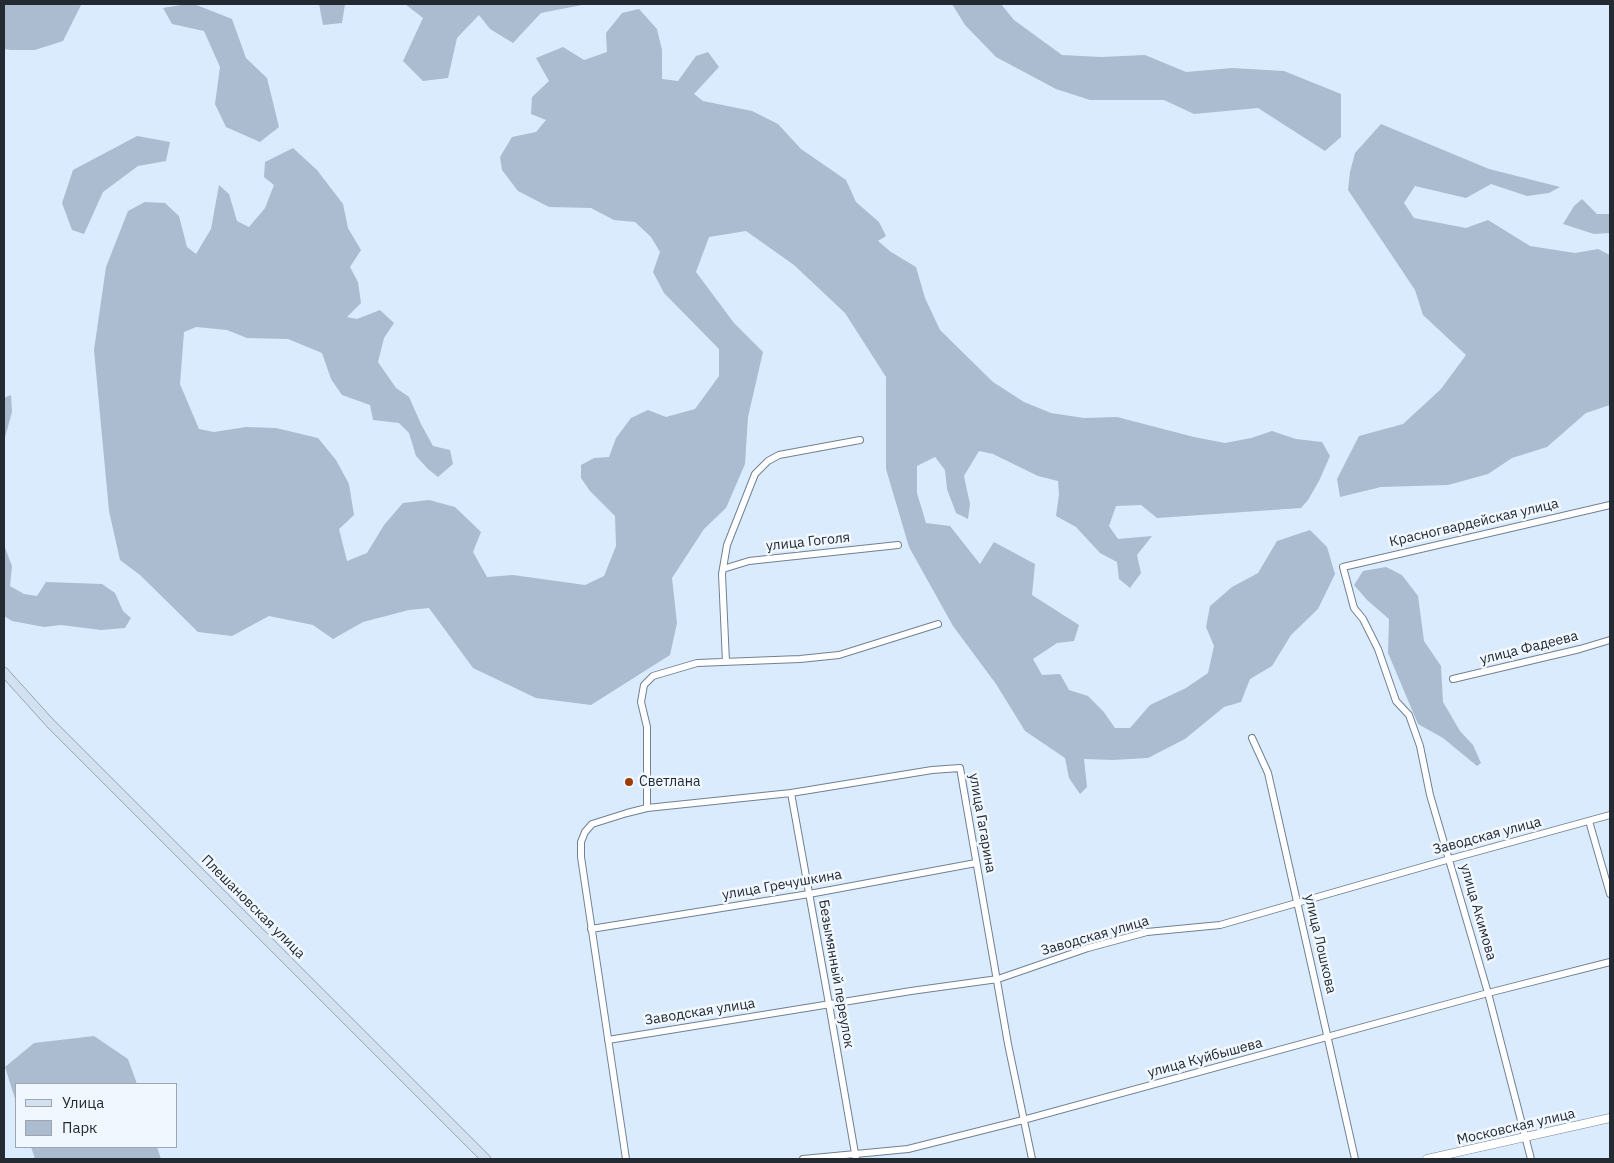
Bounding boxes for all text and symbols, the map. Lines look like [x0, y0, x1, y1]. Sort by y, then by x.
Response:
street label: Красногвардейская улица [1388, 495, 1560, 551]
street label: улица Гоголя [765, 529, 851, 555]
street label: улица Фадеева [1478, 628, 1580, 668]
street label: улица Гагарина [965, 772, 999, 874]
place label: Светлана [639, 774, 700, 790]
marker: Светлана [623, 776, 635, 788]
street label: Заводская улица [1431, 813, 1543, 859]
street label: Плешановская улица [198, 852, 308, 962]
street label: улица Акимова [1456, 862, 1500, 962]
street label: улица Гречушкина [721, 866, 843, 904]
street label: улица Лошкова [1300, 893, 1340, 995]
street label: Безымянный переулок [815, 898, 857, 1050]
street label: Заводская улица [1039, 913, 1151, 959]
street label: Заводская улица [644, 995, 756, 1029]
street label: улица Куйбышева [1146, 1035, 1264, 1081]
legend [15, 1083, 178, 1148]
text: Улица [62, 1093, 104, 1112]
street label: Московская улица [1455, 1105, 1577, 1149]
text: Парк [62, 1118, 97, 1137]

